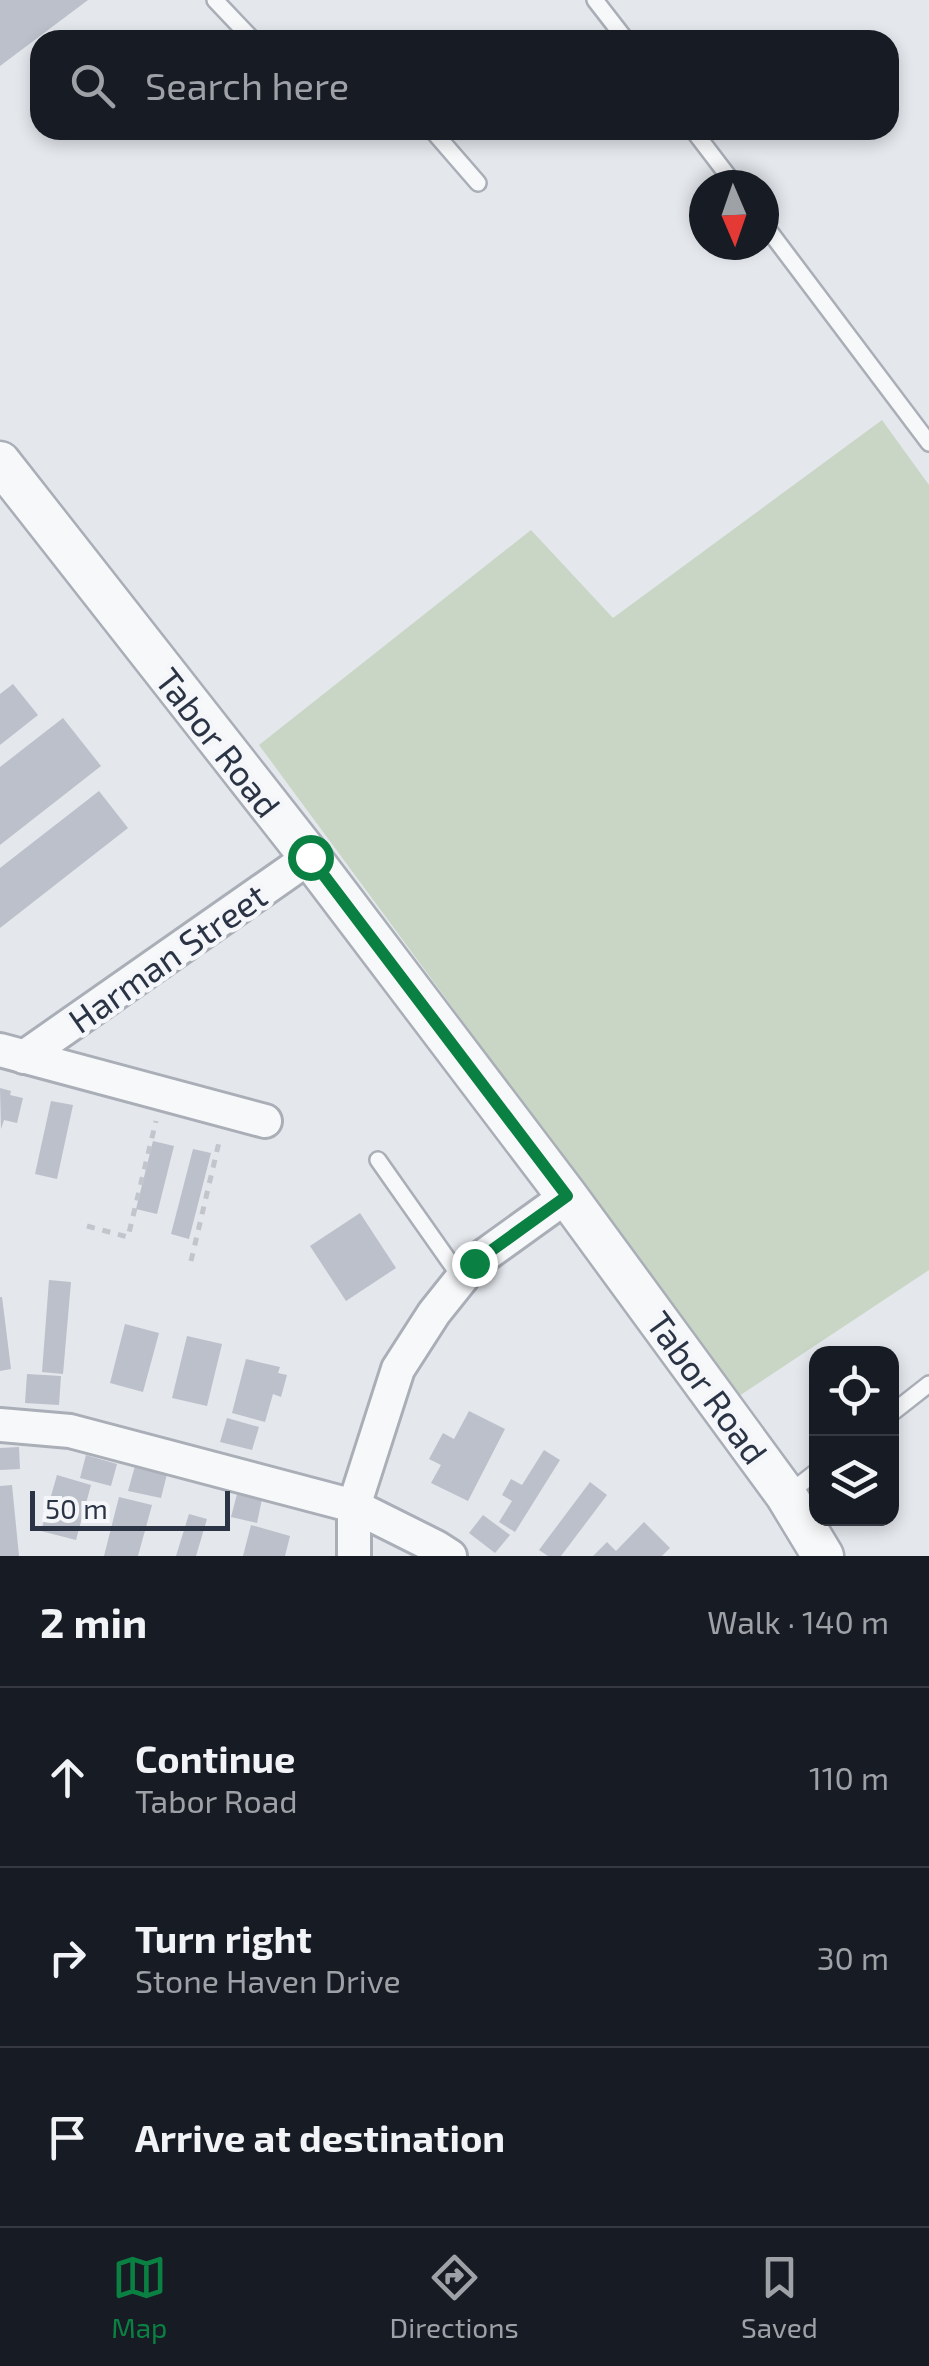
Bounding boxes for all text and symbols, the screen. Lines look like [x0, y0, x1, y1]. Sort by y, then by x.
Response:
search box [30, 30, 899, 140]
icon: search [65, 58, 120, 113]
text: Search here [145, 62, 349, 108]
north arrow [689, 170, 779, 260]
street label: Tabor Road [148, 659, 290, 825]
route start [288, 835, 334, 881]
street label: Harman Street [60, 873, 274, 1041]
route end [452, 1241, 498, 1287]
street label: Tabor Road [639, 1303, 777, 1471]
map controls [809, 1346, 899, 1526]
button: locate [809, 1346, 899, 1436]
button: layers [809, 1436, 899, 1526]
scale bar [30, 1486, 230, 1530]
text: 50 m [45, 1491, 108, 1525]
text: 2 min [40, 1596, 147, 1646]
text: Walk · 140 m [707, 1602, 889, 1640]
text: Continue [135, 1735, 295, 1781]
icon: ahead [40, 1750, 95, 1805]
text: 110 m [809, 1758, 889, 1796]
text: Tabor Road [135, 1781, 298, 1819]
text: Turn right [135, 1915, 312, 1961]
icon: right [40, 1930, 95, 1985]
text: 30 m [817, 1938, 889, 1976]
text: Stone Haven Drive [135, 1961, 401, 1999]
icon: arrive [40, 2110, 95, 2165]
text: Arrive at destination [135, 2114, 505, 2160]
tab: Map [111, 2250, 167, 2344]
tab: Directions [390, 2250, 519, 2344]
tab: Saved [741, 2250, 818, 2344]

